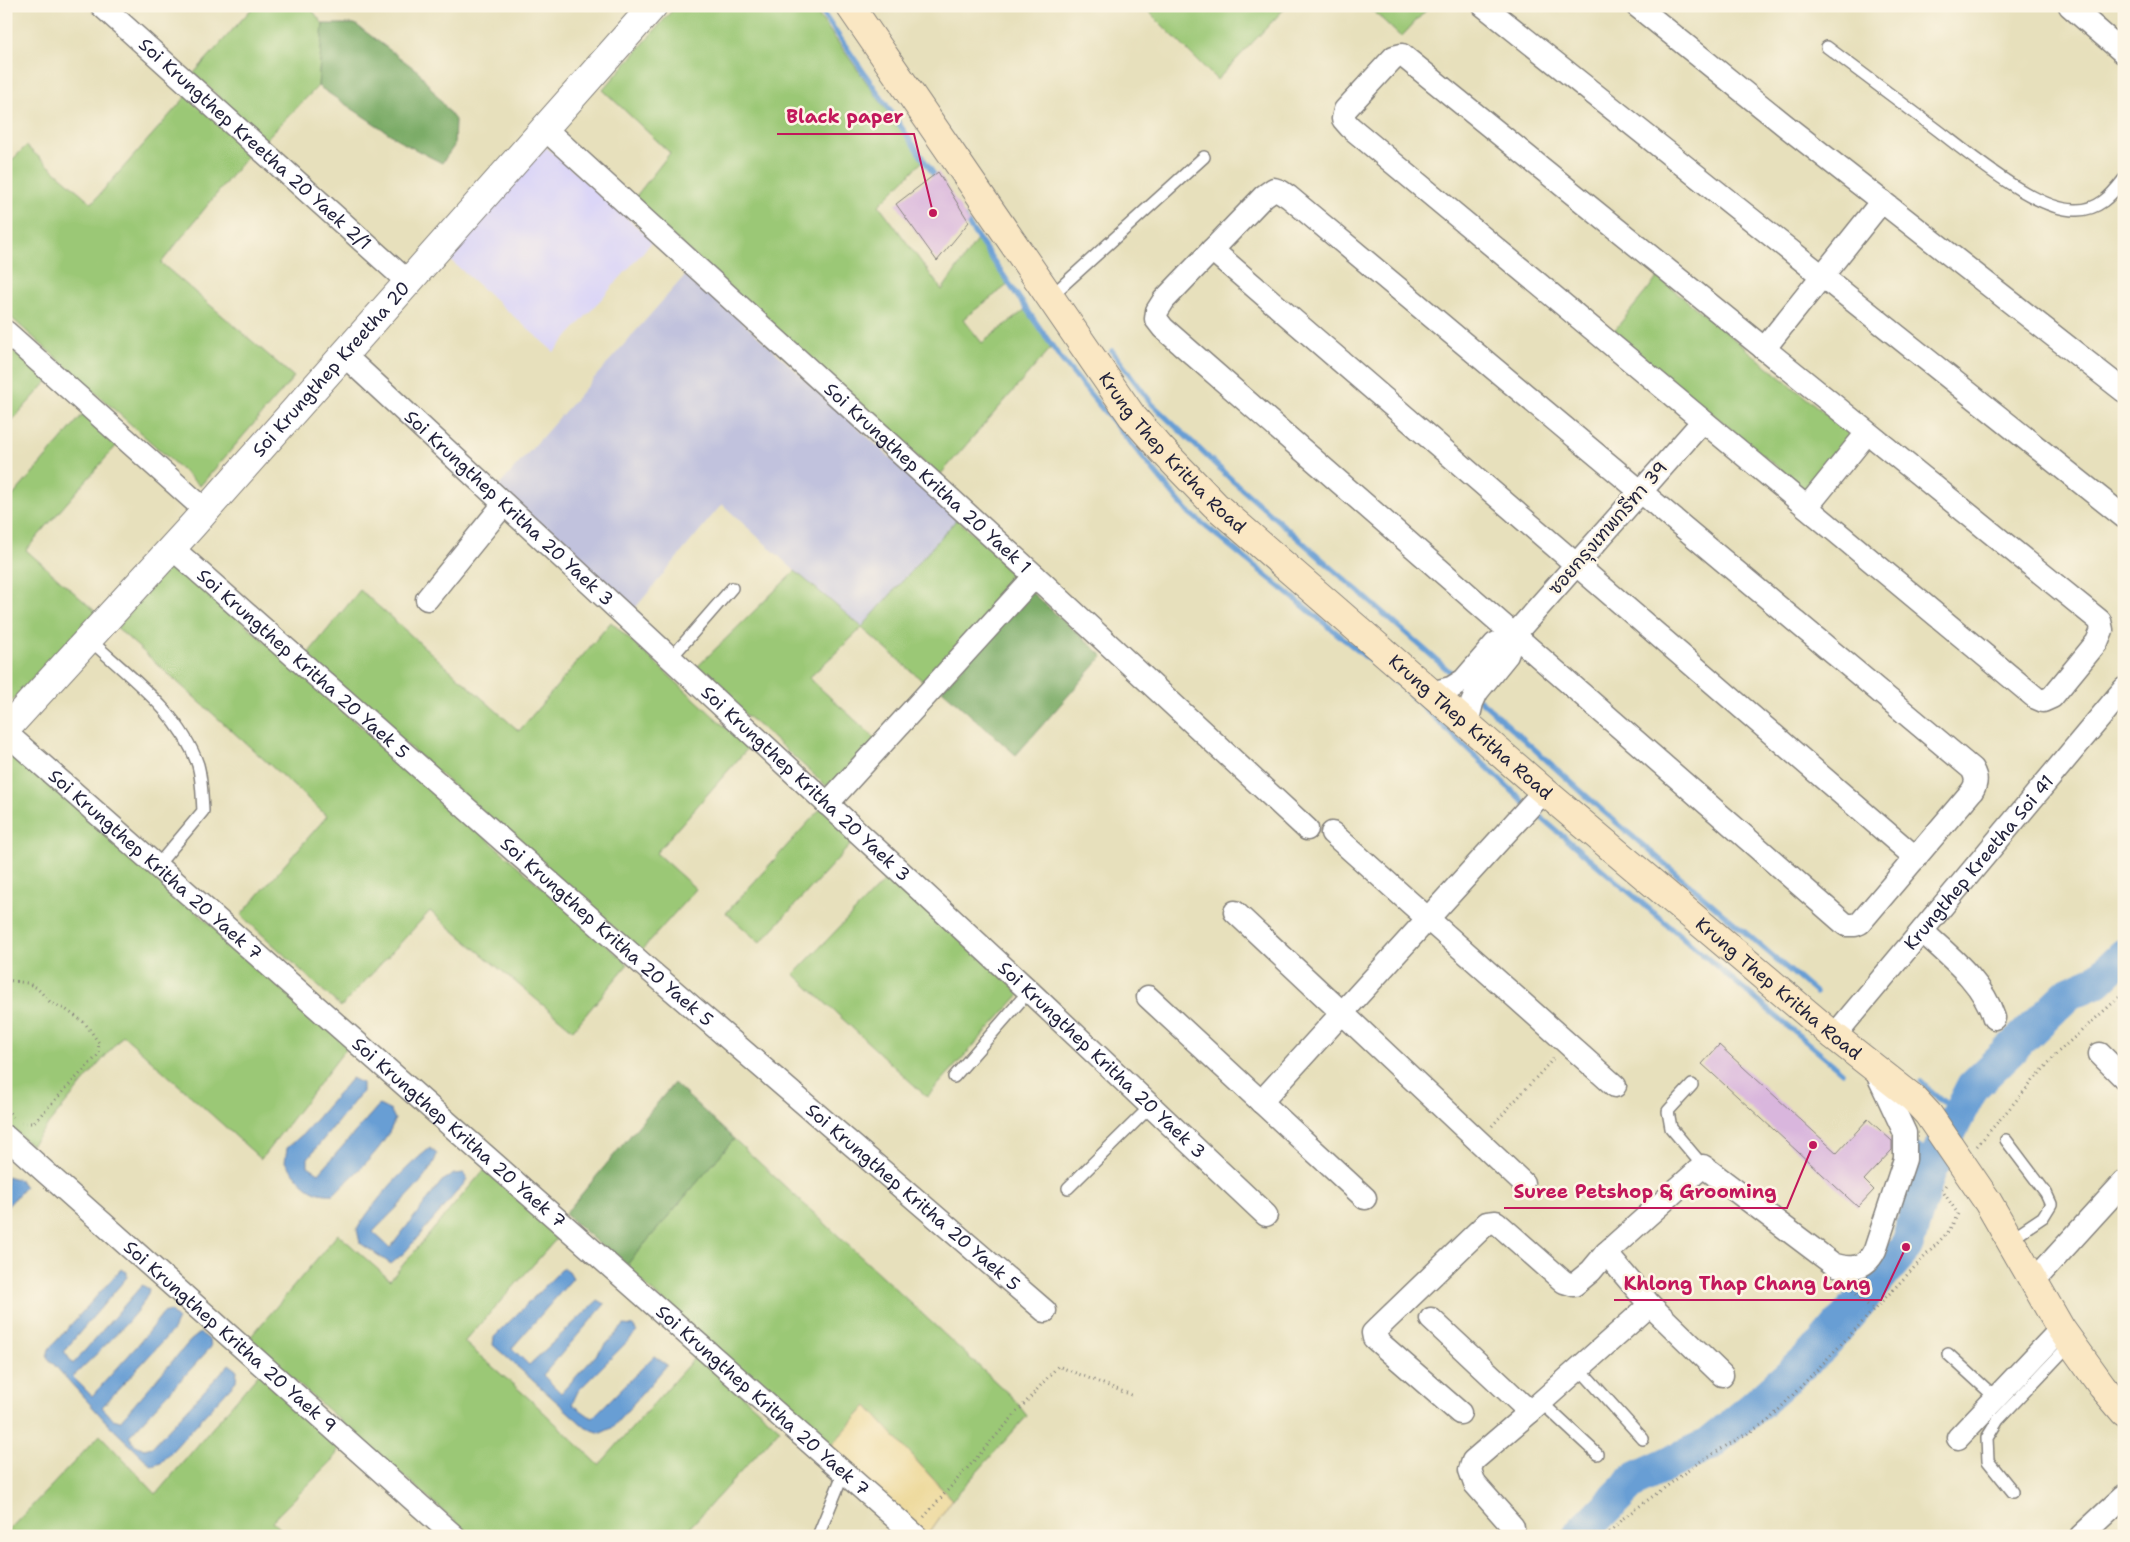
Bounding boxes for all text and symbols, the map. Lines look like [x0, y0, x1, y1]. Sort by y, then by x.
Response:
street label: Soi Krungthep Kreetha 20 Yaek 2/1 [134, 33, 376, 255]
callout: Black paper [777, 100, 914, 134]
text: Black paper [786, 104, 904, 129]
street label: Soi Krungthep Kreetha 20 [247, 276, 415, 462]
street label: Krung Thep Kritha Road [1093, 368, 1251, 539]
street label: Soi Krungthep Kritha 20 Yaek 1 [819, 378, 1036, 579]
street label: Soi Krungthep Kritha 20 Yaek 3 [399, 405, 619, 611]
street label: ซอยกรุงเทพกรีฑา 39 [1543, 456, 1674, 601]
street label: Soi Krungthep Kritha 20 Yaek 5 [192, 564, 414, 764]
street label: Krung Thep Kritha Road [1383, 649, 1558, 805]
street label: Soi Krungthep Kritha 20 Yaek 3 [696, 681, 915, 887]
street label: Soi Krungthep Kritha 20 Yaek 7 [43, 764, 267, 965]
street label: Krungthep Kreetha Soi 41 [1899, 770, 2059, 955]
street label: Soi Krungthep Kritha 20 Yaek 5 [495, 832, 718, 1032]
street label: Krung Thep Kritha Road [1690, 912, 1867, 1065]
street label: Soi Krungthep Kritha 20 Yaek 3 [993, 956, 1211, 1164]
street label: Soi Krungthep Kritha 20 Yaek 7 [347, 1032, 571, 1233]
street label: Soi Krungthep Kritha 20 Yaek 5 [801, 1098, 1025, 1296]
callout: Suree Petshop & Grooming [1504, 1174, 1787, 1208]
text: Suree Petshop & Grooming [1513, 1179, 1777, 1204]
street label: Soi Krungthep Kritha 20 Yaek 9 [119, 1235, 342, 1438]
callout: Khlong Thap Chang Lang [1614, 1266, 1881, 1300]
text: Khlong Thap Chang Lang [1623, 1271, 1871, 1296]
street label: Soi Krungthep Kritha 20 Yaek 7 [651, 1300, 874, 1501]

